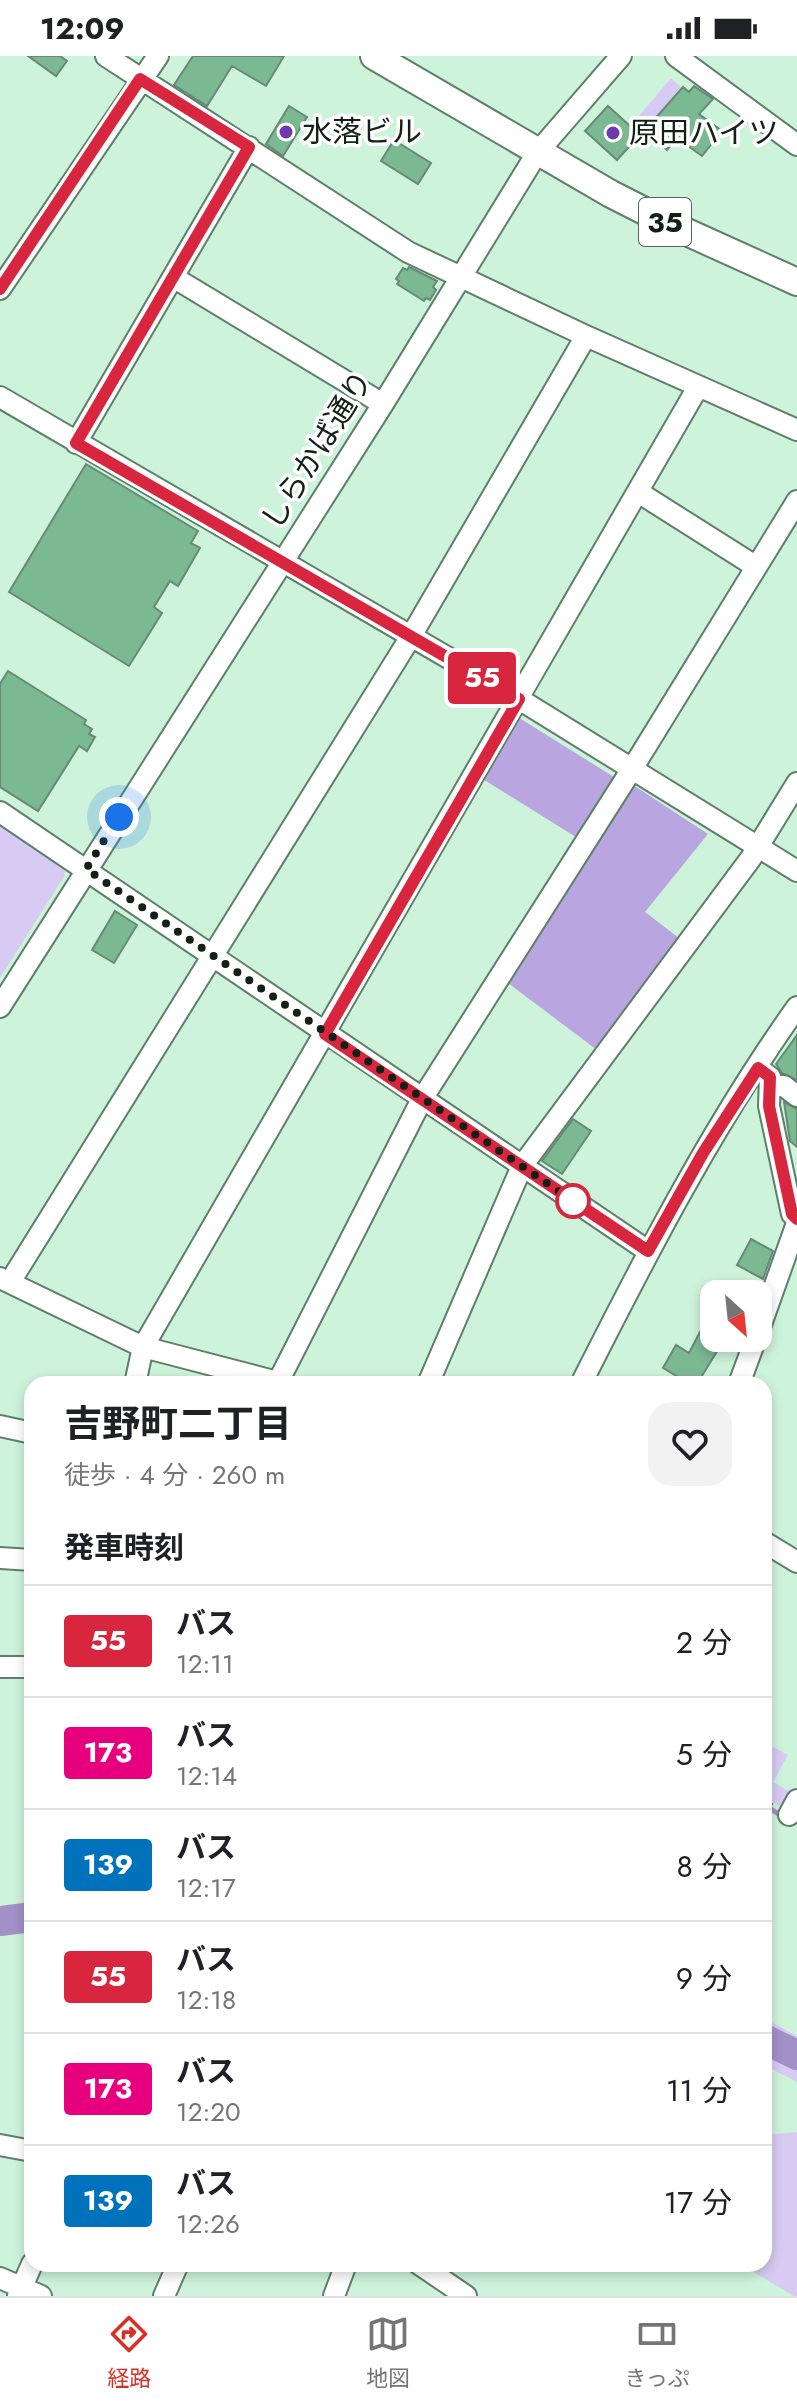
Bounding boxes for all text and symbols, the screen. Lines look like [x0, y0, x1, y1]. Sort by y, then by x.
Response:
text: 12:09 [40, 7, 125, 50]
place label: 水落ビル [302, 110, 422, 153]
place label: 原田ハイツ [629, 111, 778, 154]
marker: 水落ビル [277, 123, 295, 141]
marker: 原田ハイツ [604, 124, 622, 142]
road number: 35 [639, 198, 691, 246]
street label: しらかば通り [251, 362, 383, 537]
line badge: 55 [446, 652, 518, 704]
text: 55 [464, 657, 500, 698]
your location [99, 797, 139, 837]
unlabelled marker [556, 1184, 590, 1218]
north arrow [700, 1280, 772, 1352]
map controls [700, 1280, 772, 1352]
text: 吉野町二丁目 [64, 1396, 292, 1451]
button: heart [648, 1402, 732, 1486]
text: 徒歩 · 4 分 · 260 m [64, 1456, 285, 1494]
text: 発車時刻 [64, 1526, 184, 1569]
text: バス [176, 1602, 236, 1645]
text: 55 [90, 1620, 126, 1661]
text: 2 分 [676, 1621, 732, 1664]
text: 12:11 [176, 1645, 234, 1683]
text: バス [176, 1714, 236, 1757]
text: 173 [84, 1732, 132, 1773]
text: 5 分 [676, 1733, 732, 1776]
text: 12:14 [176, 1757, 237, 1795]
text: バス [176, 1826, 236, 1869]
text: 139 [83, 1844, 133, 1885]
text: 8 分 [677, 1845, 732, 1888]
text: 12:17 [176, 1869, 236, 1907]
text: バス [176, 1938, 236, 1981]
text: 55 [90, 1956, 126, 1997]
text: 9 分 [676, 1957, 732, 2000]
text: 12:18 [176, 1981, 236, 2019]
text: バス [176, 2050, 236, 2093]
text: 173 [84, 2068, 132, 2109]
text: 11 分 [666, 2069, 732, 2112]
text: 12:20 [176, 2093, 241, 2131]
text: バス [176, 2162, 236, 2205]
text: 139 [83, 2180, 133, 2221]
text: 17 分 [664, 2181, 732, 2224]
text: 12:26 [176, 2205, 240, 2243]
tab: 経路 [107, 2312, 151, 2394]
tab: 地図 [366, 2312, 410, 2394]
tab: きっぷ [625, 2312, 690, 2394]

